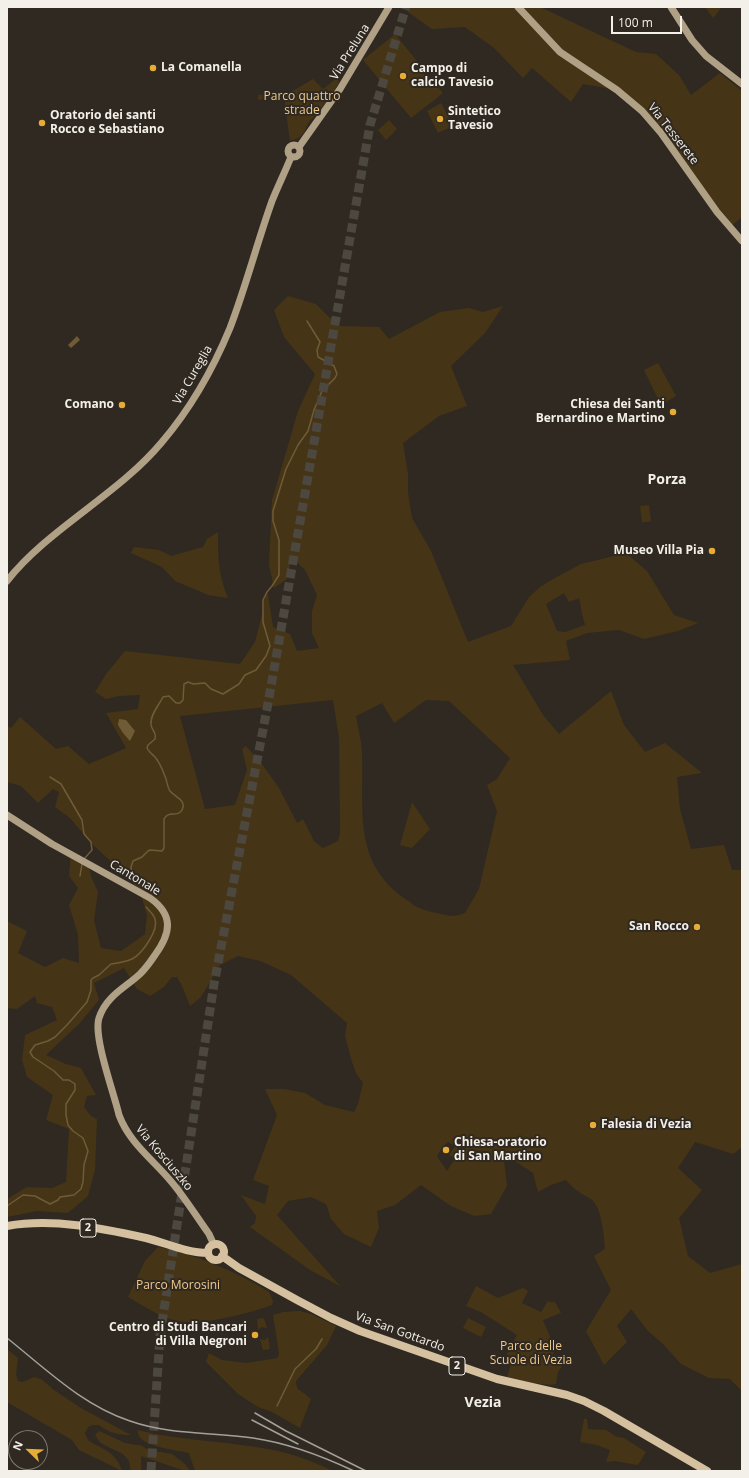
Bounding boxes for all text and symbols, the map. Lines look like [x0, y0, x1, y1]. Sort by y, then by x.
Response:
scale bar [613, 8, 684, 34]
text: 100 m [618, 14, 653, 31]
street label: Via Preluna [327, 21, 373, 83]
place label: La Comanella [161, 61, 242, 75]
place label: Campo di calcio Tavesio [411, 62, 494, 90]
marker: La Comanella [148, 63, 158, 73]
marker: Campo di calcio Tavesio [398, 71, 408, 81]
park label: Parco quattro strade [264, 90, 340, 118]
street label: Via Tesserete [645, 100, 701, 168]
place label: Sintetico Tavesio [448, 105, 501, 133]
place label: Oratorio dei santi Rocco e Sebastiano [50, 109, 164, 137]
marker: Sintetico Tavesio [435, 114, 445, 124]
marker: Oratorio dei santi Rocco e Sebastiano [37, 118, 47, 128]
street label: Via Cureglia [170, 343, 216, 407]
place label: Comano [65, 398, 114, 412]
place label: Chiesa dei Santi Bernardino e Martino [536, 398, 665, 426]
marker: Comano [117, 400, 127, 410]
marker: Chiesa dei Santi Bernardino e Martino [668, 407, 678, 417]
district label: Porza [647, 472, 687, 488]
place label: Museo Villa Pia [614, 544, 704, 558]
marker: Museo Villa Pia [707, 546, 717, 556]
street label: Cantonale [107, 857, 163, 899]
place label: San Rocco [629, 920, 689, 934]
marker: San Rocco [692, 922, 702, 932]
place label: Falesia di Vezia [601, 1118, 692, 1132]
marker: Falesia di Vezia [588, 1120, 598, 1130]
street label: Via Kosciuszko [132, 1122, 196, 1194]
place label: Chiesa-oratorio di San Martino [454, 1136, 547, 1164]
marker: Chiesa-oratorio di San Martino [441, 1145, 451, 1155]
road number: 2 [80, 1219, 96, 1237]
park label: Parco Morosini [136, 1279, 220, 1293]
street label: Via San Gottardo [353, 1309, 447, 1355]
place label: Centro di Studi Bancari di Villa Negroni [109, 1321, 247, 1349]
marker: Centro di Studi Bancari di Villa Negroni [250, 1330, 260, 1340]
park label: Parco delle Scuole di Vezia [490, 1340, 572, 1368]
road number: 2 [449, 1357, 465, 1375]
district label: Vezia [465, 1395, 501, 1411]
north arrow [8, 1430, 48, 1470]
text: N [9, 1438, 26, 1453]

